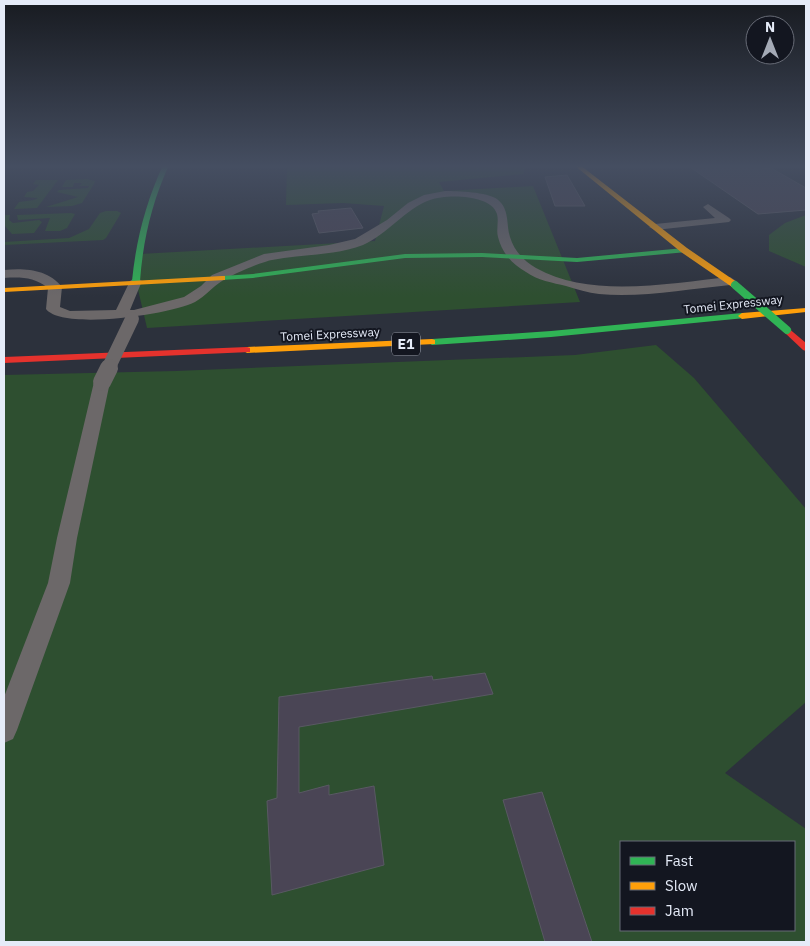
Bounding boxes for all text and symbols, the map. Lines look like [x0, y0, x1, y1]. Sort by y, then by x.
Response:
north arrow [745, 15, 795, 65]
text: N [765, 18, 775, 36]
street label: Tomei Expressway [683, 291, 783, 317]
street label: Tomei Expressway [280, 324, 380, 344]
road number: E1 [392, 332, 420, 356]
legend [620, 841, 795, 931]
text: Fast [665, 851, 693, 870]
text: Slow [665, 876, 698, 895]
text: Jam [665, 901, 694, 920]

